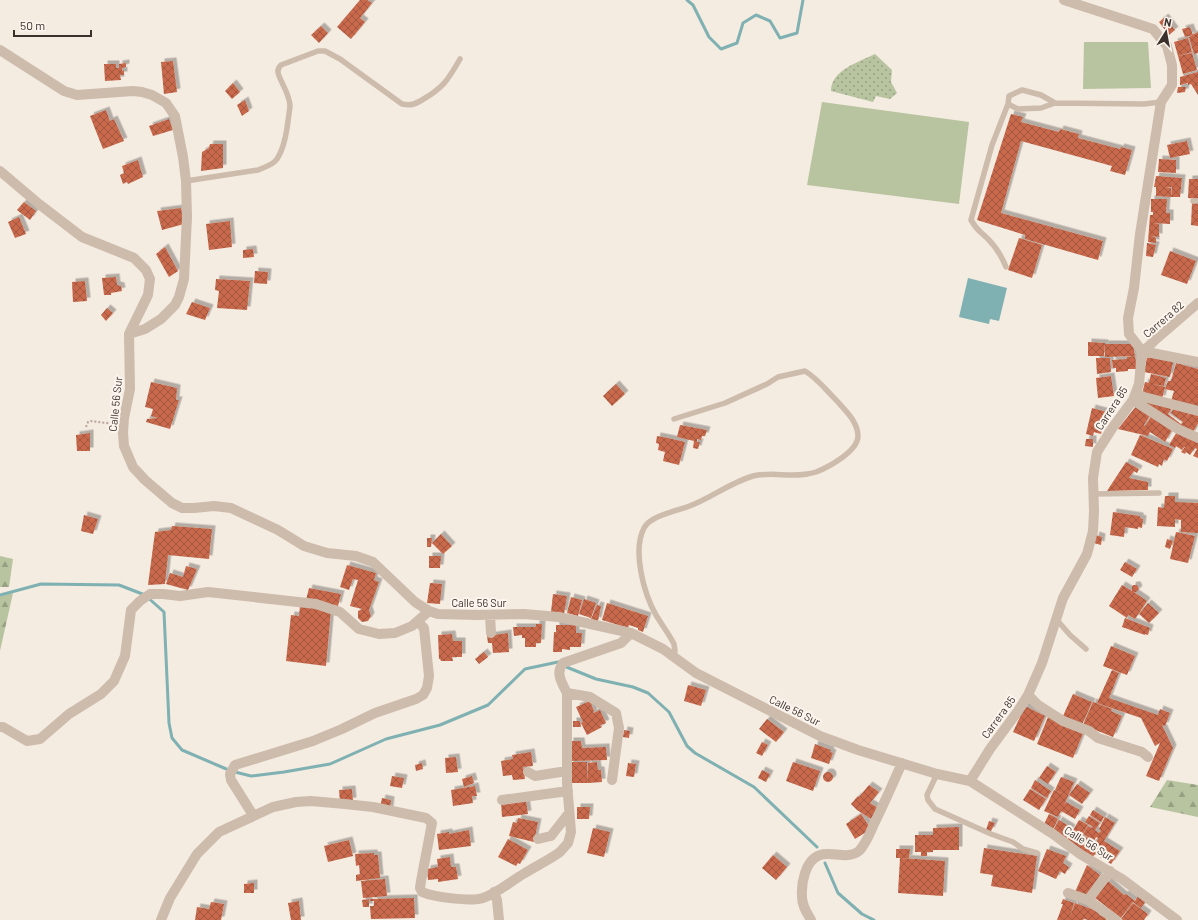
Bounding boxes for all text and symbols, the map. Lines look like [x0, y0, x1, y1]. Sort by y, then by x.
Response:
scale bar [14, 12, 91, 38]
north arrow [1146, 12, 1186, 52]
text: N [1163, 15, 1173, 29]
text: 50 m [20, 18, 45, 32]
street label: Carrera 82 [1140, 298, 1186, 340]
street label: Calle 56 Sur [106, 376, 124, 432]
street label: Carrera 85 [1092, 384, 1130, 432]
street label: Calle 56 Sur [451, 596, 507, 609]
street label: Calle 56 Sur [767, 692, 823, 728]
street label: Carrera 85 [978, 693, 1018, 741]
street label: Calle 56 Sur [1062, 823, 1116, 863]

